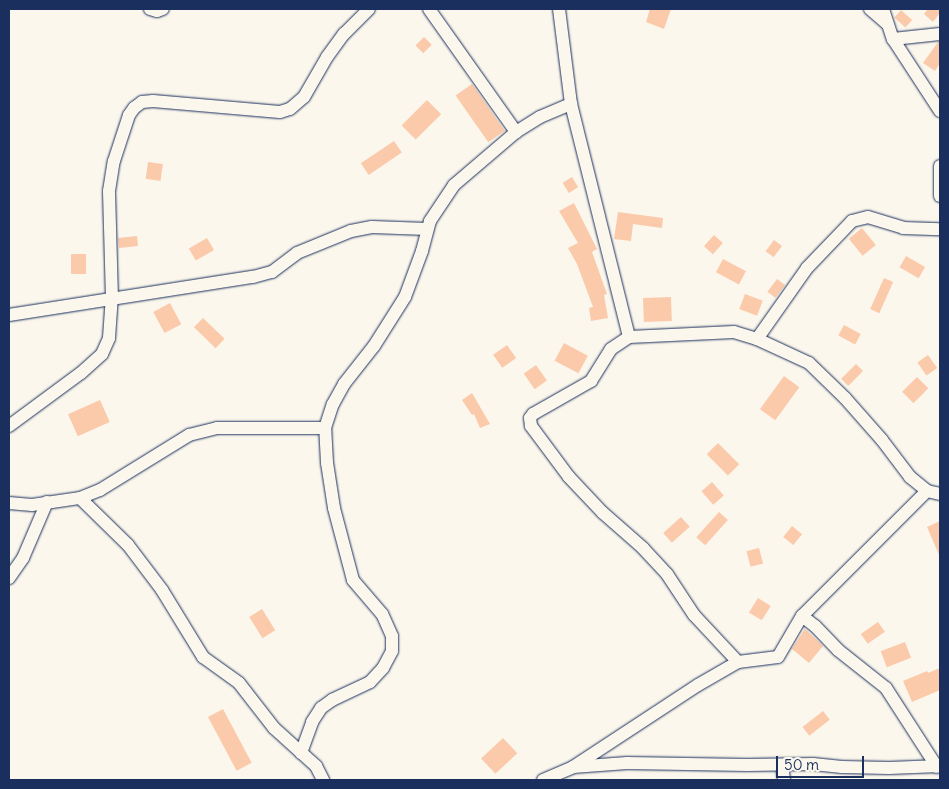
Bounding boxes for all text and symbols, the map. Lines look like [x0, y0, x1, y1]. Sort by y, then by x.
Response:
scale bar [779, 746, 866, 778]
text: 50 m [784, 755, 819, 774]

